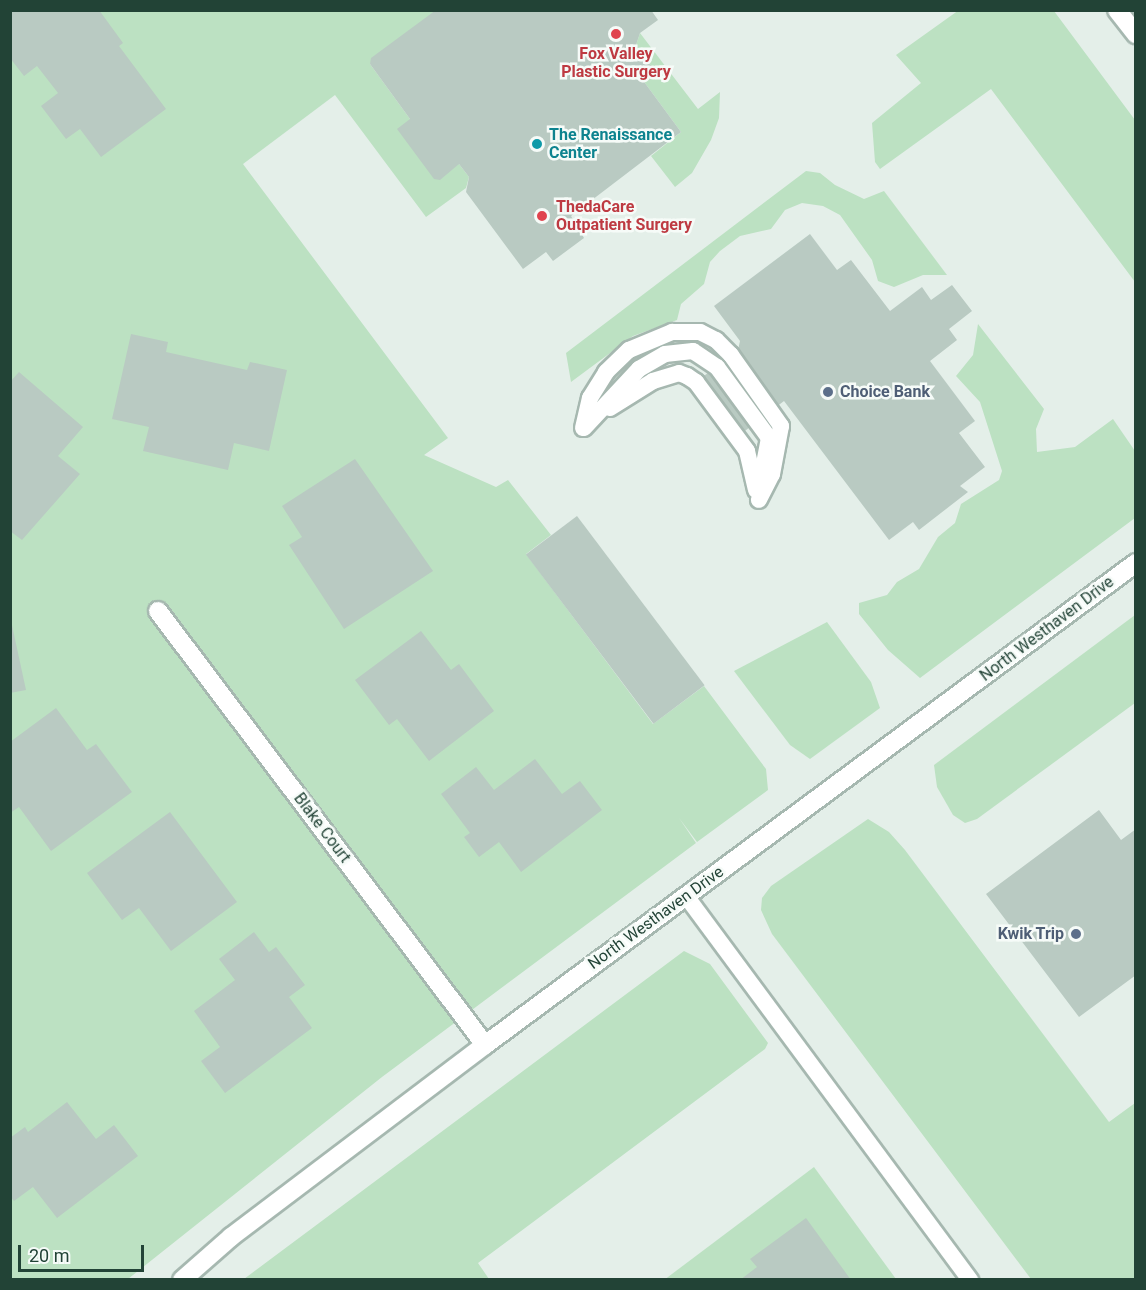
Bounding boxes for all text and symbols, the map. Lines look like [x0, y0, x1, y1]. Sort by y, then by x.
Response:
marker: Fox Valley Plastic Surgery [607, 25, 625, 43]
place label: Fox Valley Plastic Surgery [561, 44, 671, 82]
place label: The Renaissance Center [549, 125, 672, 163]
marker: The Renaissance Center [530, 137, 544, 151]
place label: ThedaCare Outpatient Surgery [556, 197, 692, 235]
marker: ThedaCare Outpatient Surgery [533, 207, 551, 225]
place label: Choice Bank [840, 382, 930, 402]
marker: Choice Bank [821, 385, 835, 399]
street label: North Westhaven Drive [976, 572, 1118, 686]
street label: Blake Court [290, 789, 354, 867]
street label: North Westhaven Drive [585, 862, 727, 974]
place label: Kwik Trip [997, 924, 1064, 944]
marker: Kwik Trip [1069, 927, 1083, 941]
scale bar [21, 1233, 147, 1271]
text: 20 m [29, 1245, 69, 1266]

